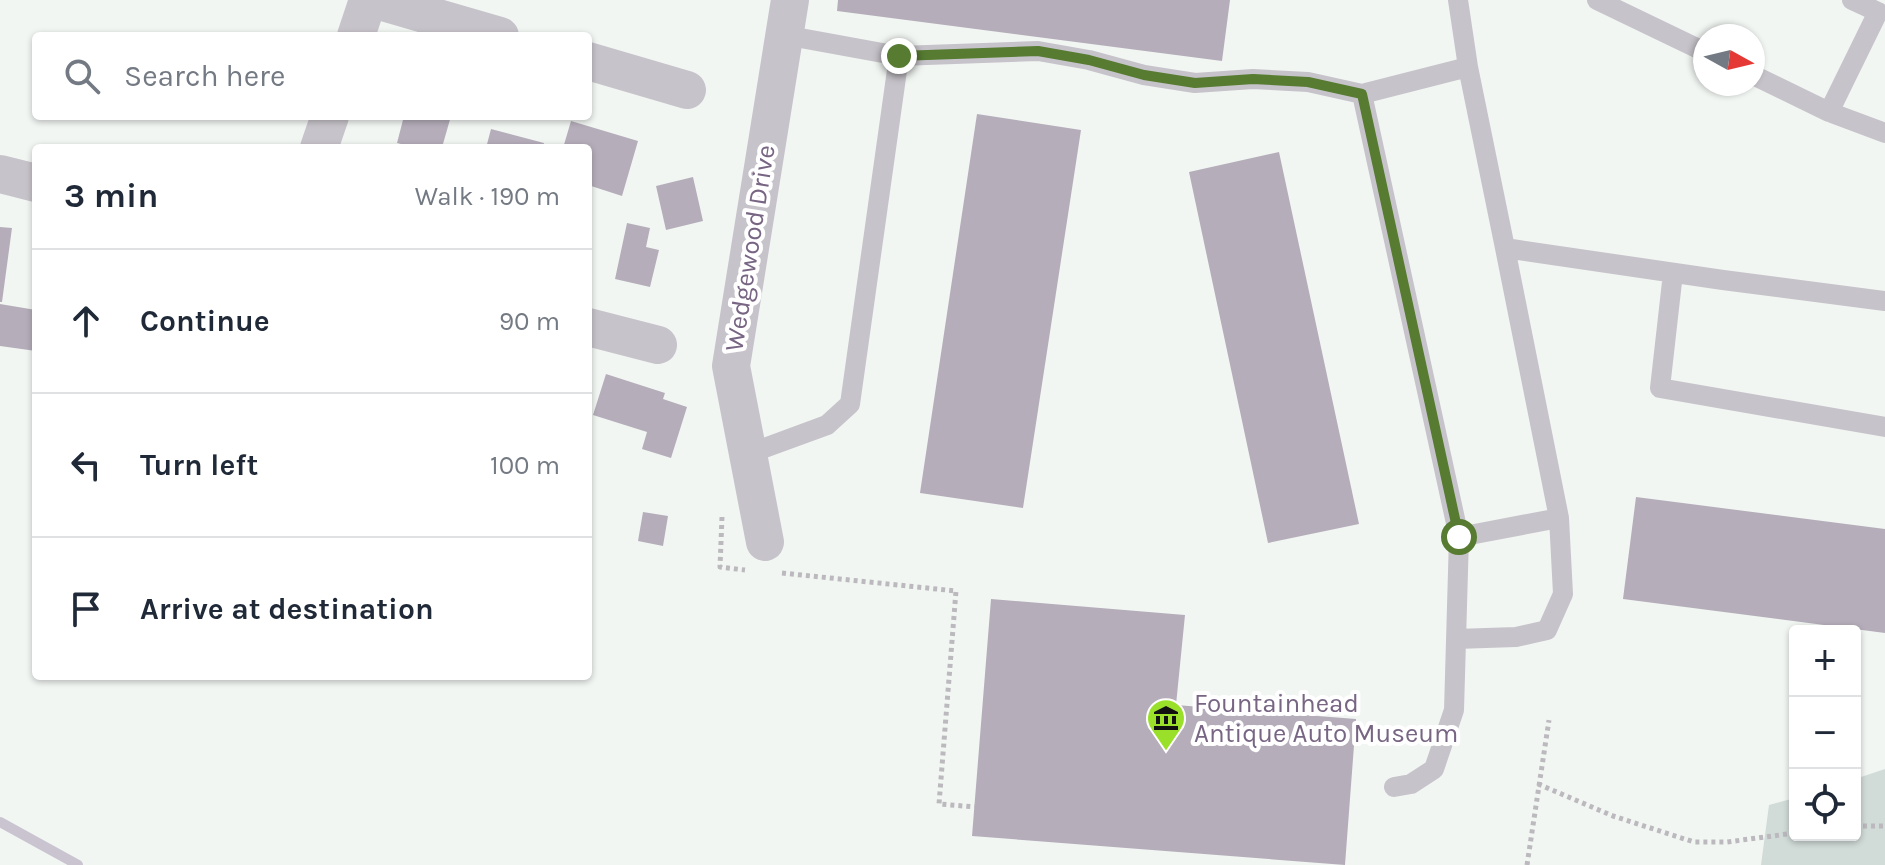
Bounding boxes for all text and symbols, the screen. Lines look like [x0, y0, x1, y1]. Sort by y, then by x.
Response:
north arrow [1693, 24, 1765, 96]
search box [32, 32, 592, 120]
route end [881, 38, 917, 74]
icon: search [60, 54, 104, 98]
text: Search here [124, 58, 285, 94]
street label: Wedgewood Drive [718, 142, 782, 354]
text: 3 min [64, 176, 158, 216]
text: Walk · 190 m [415, 181, 560, 212]
icon: ahead [64, 299, 108, 343]
text: Continue [140, 303, 270, 339]
text: 90 m [499, 306, 560, 337]
icon: left [64, 443, 108, 487]
text: Turn left [140, 447, 258, 483]
text: 100 m [490, 450, 560, 481]
route start [1441, 519, 1477, 555]
icon: arrive [64, 587, 108, 631]
text: Arrive at destination [140, 591, 434, 627]
map controls [1789, 625, 1861, 841]
button: + [1789, 625, 1861, 697]
place label: Fountainhead Antique Auto Museum [1194, 688, 1458, 749]
museum icon: Fountainhead Antique Auto Museum [1145, 697, 1187, 752]
button: − [1789, 697, 1861, 769]
button: locate [1789, 769, 1861, 841]

